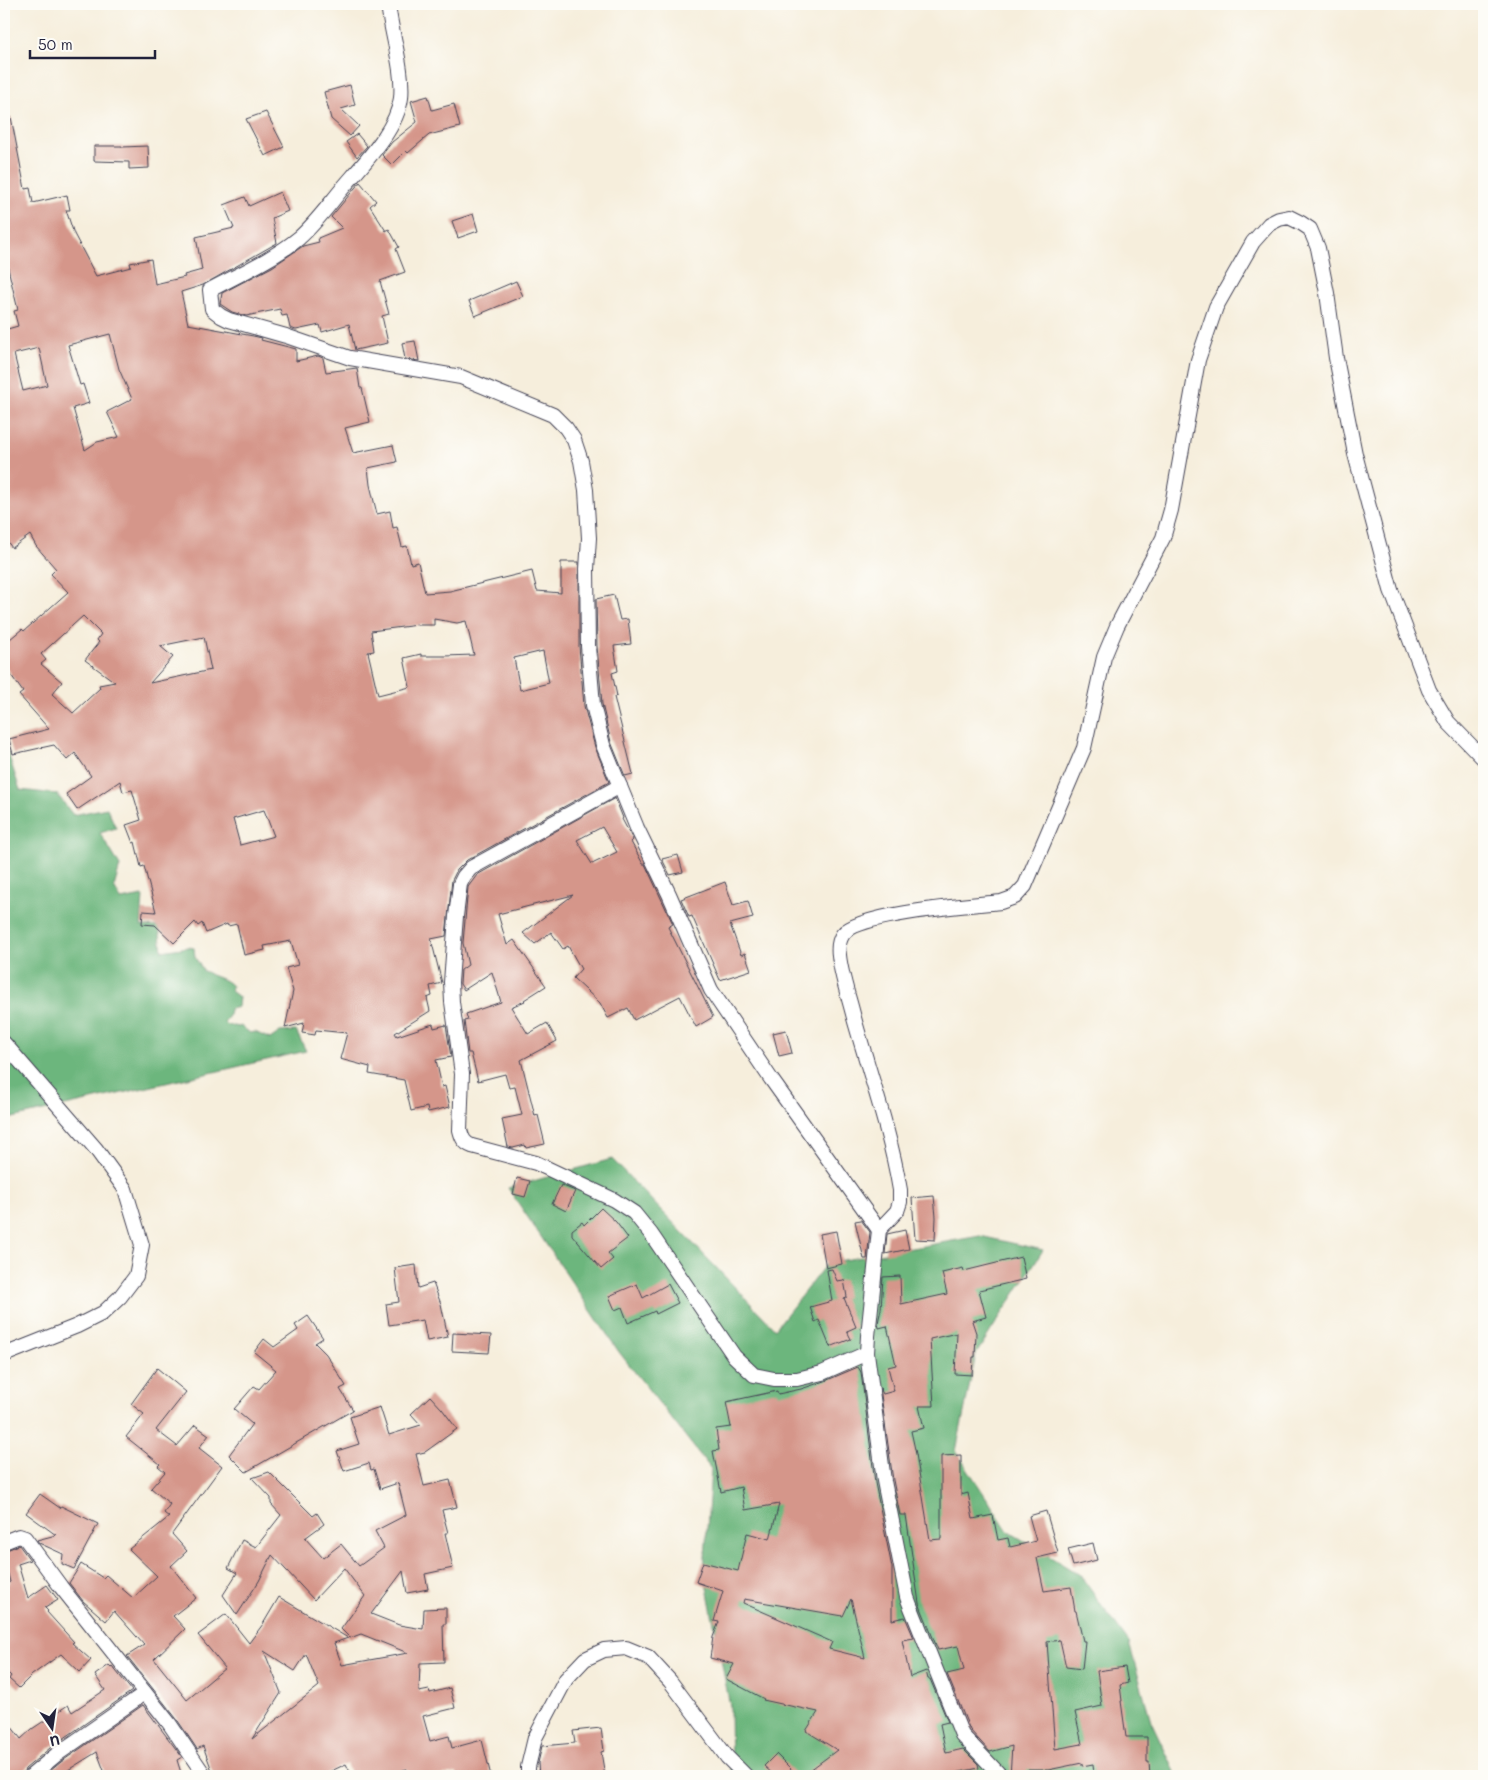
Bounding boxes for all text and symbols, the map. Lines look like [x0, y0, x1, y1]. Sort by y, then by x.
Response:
scale bar [30, 28, 155, 60]
text: 50 m [38, 34, 73, 54]
north arrow [28, 1702, 78, 1752]
text: U [48, 1731, 62, 1752]

